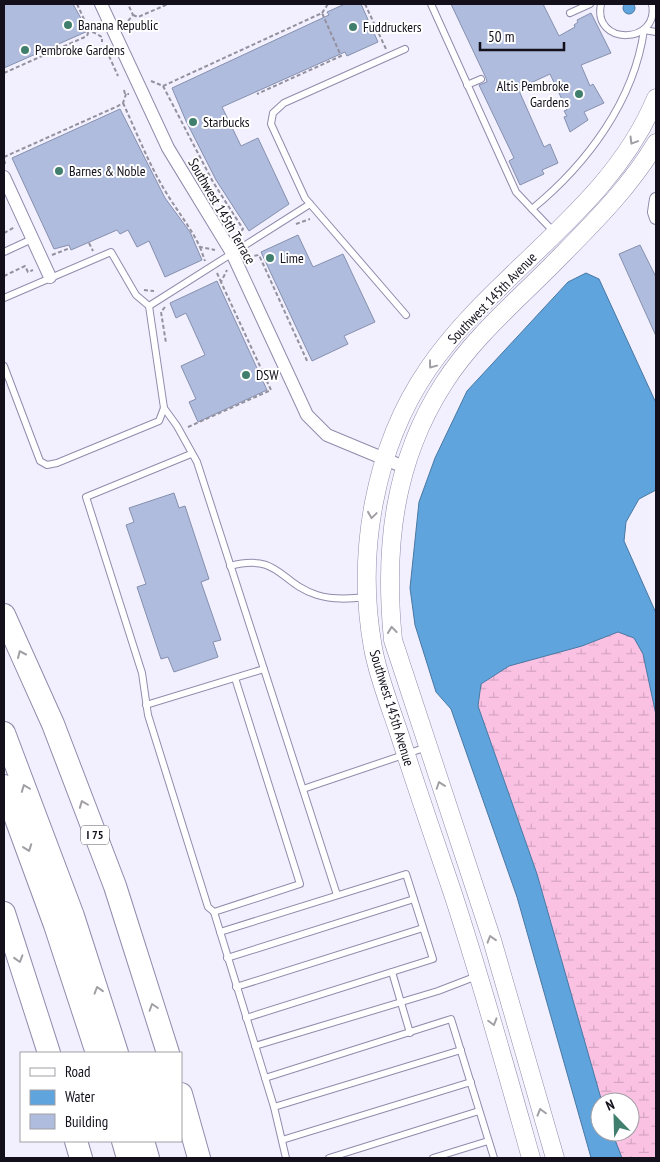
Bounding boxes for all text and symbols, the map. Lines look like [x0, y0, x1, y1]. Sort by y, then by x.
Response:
place label: Banana Republic [78, 16, 158, 34]
place label: Fuddruckers [363, 18, 422, 36]
marker: Banana Republic [62, 19, 74, 31]
scale bar [480, 20, 564, 52]
marker: Fuddruckers [347, 21, 359, 33]
text: 50 m [488, 27, 514, 46]
place label: Pembroke Gardens [35, 41, 125, 59]
marker: Pembroke Gardens [19, 44, 31, 56]
place label: Altis Pembroke Gardens [497, 77, 569, 111]
marker: Altis Pembroke Gardens [573, 88, 585, 100]
place label: Starbucks [203, 113, 250, 131]
marker: Starbucks [187, 116, 199, 128]
one-way arrow [630, 135, 640, 144]
street label: Southwest 145th Terrace [184, 155, 260, 267]
place label: Barnes & Noble [69, 162, 146, 180]
marker: Barnes & Noble [53, 165, 65, 177]
street label: Southwest 145th Avenue [444, 248, 540, 348]
place label: Lime [280, 249, 304, 267]
marker: Lime [264, 252, 276, 264]
one-way arrow [429, 359, 437, 368]
place label: DSW [256, 366, 279, 384]
marker: DSW [240, 369, 252, 381]
one-way arrow [367, 511, 378, 519]
one-way arrow [387, 625, 398, 633]
street label: Southwest 145th Avenue [366, 648, 418, 768]
one-way arrow [17, 650, 27, 659]
one-way arrow [435, 781, 445, 789]
one-way arrow [21, 784, 31, 792]
one-way arrow [79, 800, 89, 808]
road number: I 75 [81, 826, 109, 844]
one-way arrow [22, 843, 32, 851]
one-way arrow [487, 935, 497, 943]
one-way arrow [14, 954, 24, 963]
one-way arrow [93, 986, 103, 995]
one-way arrow [149, 1003, 159, 1011]
one-way arrow [487, 1017, 497, 1025]
legend [20, 1052, 182, 1142]
text: Road [65, 1062, 91, 1081]
text: Water [65, 1087, 96, 1106]
north arrow [590, 1092, 640, 1142]
text: N [603, 1095, 617, 1115]
one-way arrow [536, 1108, 546, 1116]
text: Building [65, 1112, 108, 1131]

